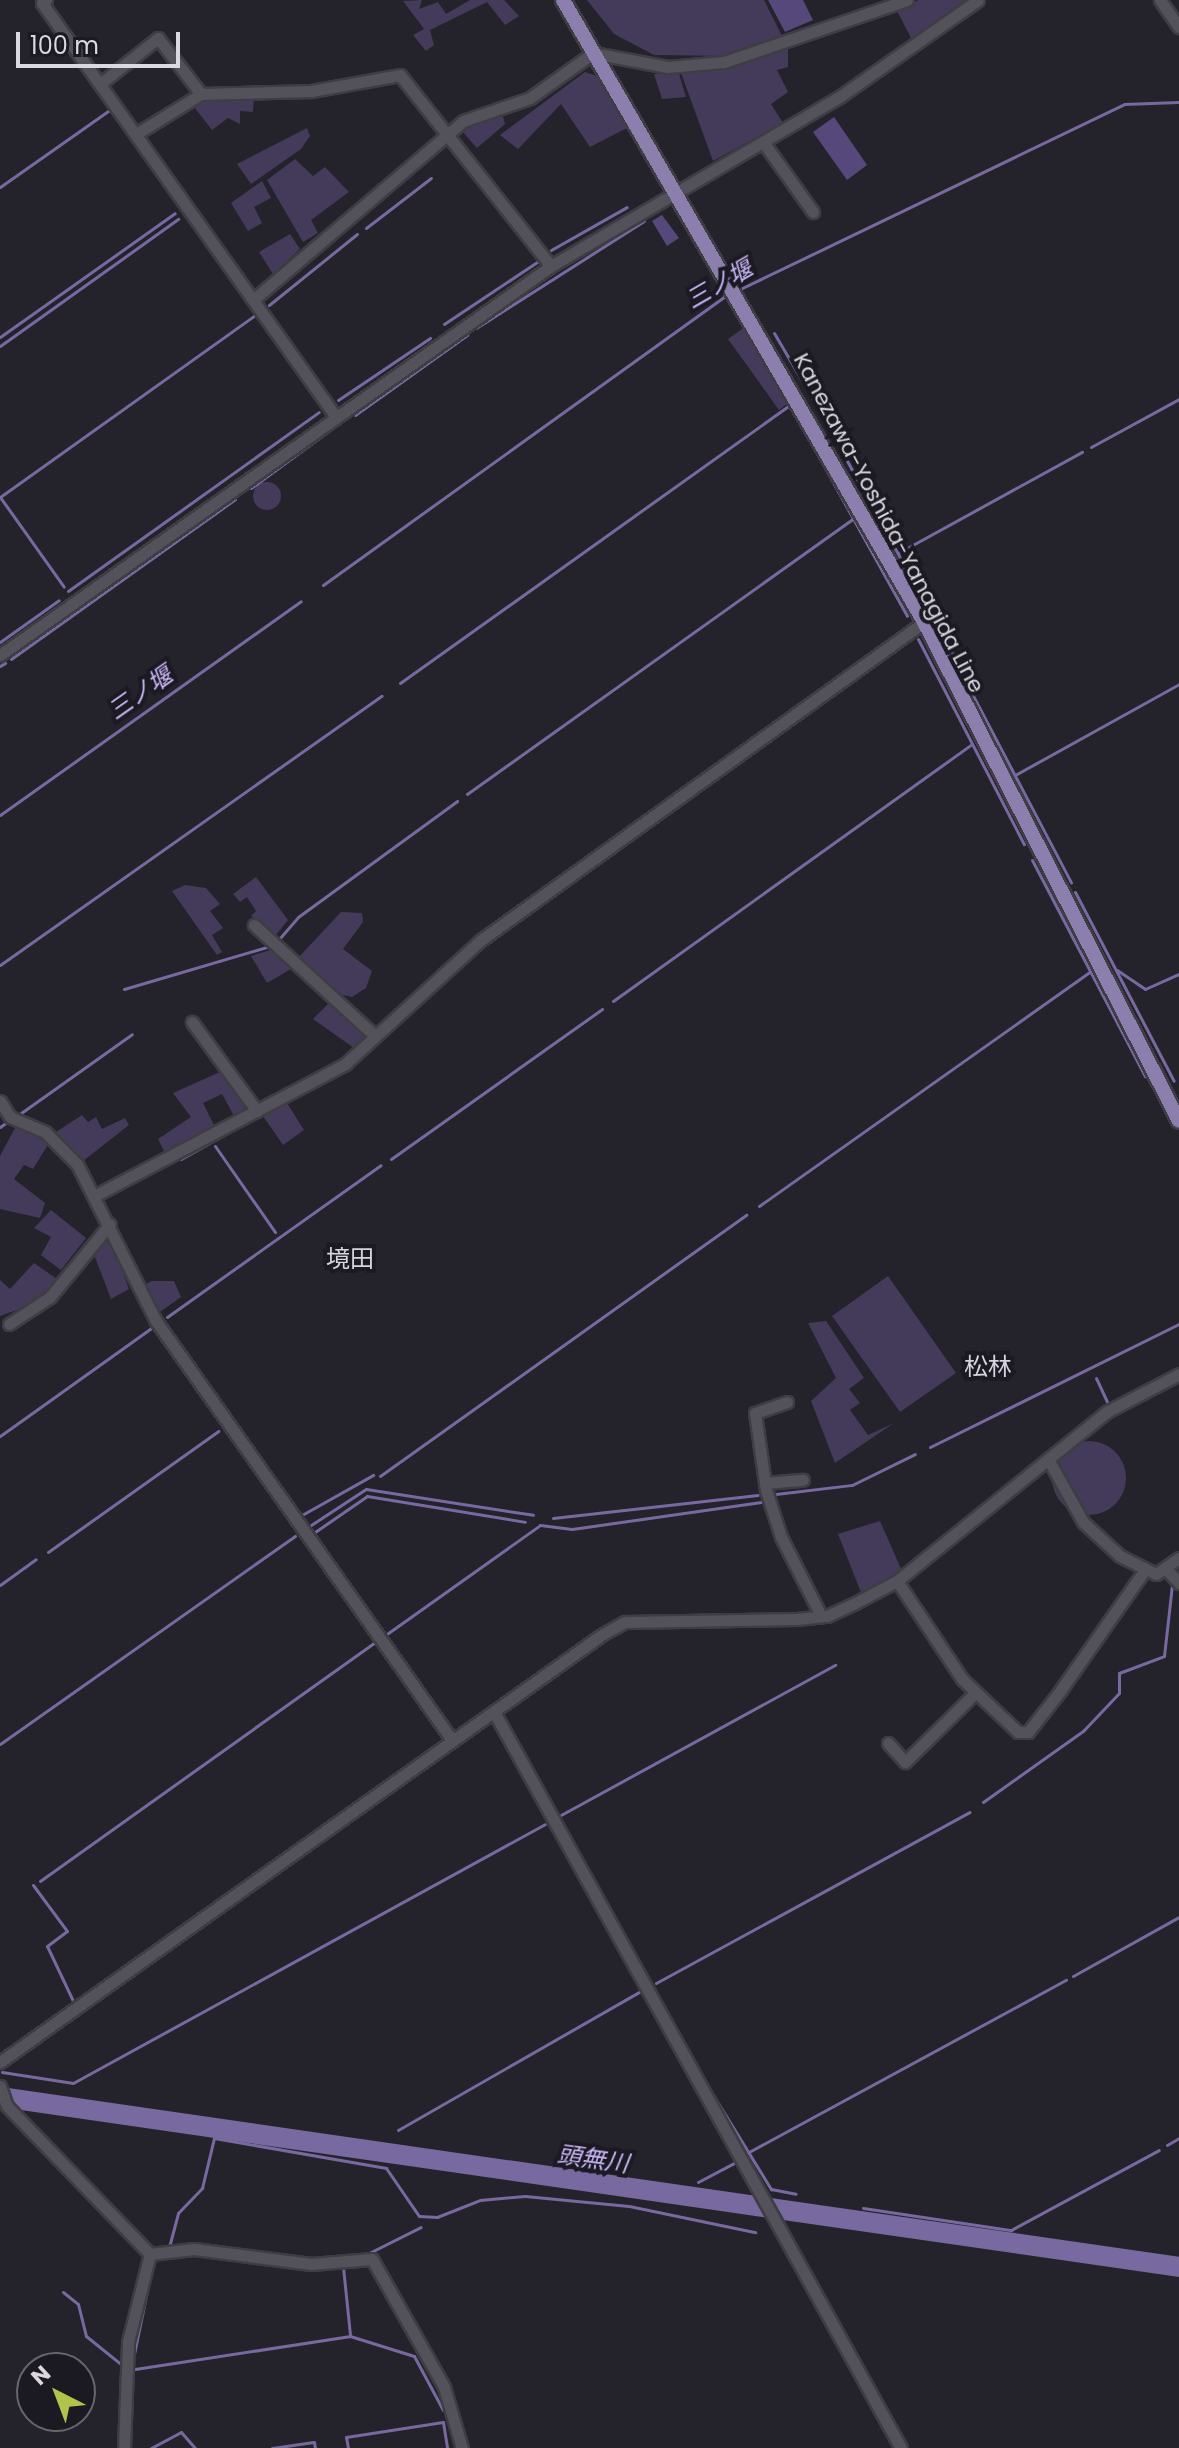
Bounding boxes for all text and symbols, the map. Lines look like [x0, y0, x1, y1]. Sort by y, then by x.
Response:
scale bar [20, 16, 184, 66]
text: 100 m [30, 29, 99, 62]
water label: 三ノ堰 [681, 254, 757, 314]
street label: Kanezawa-Yoshida-Yanagida Line [788, 349, 990, 697]
water label: 三ノ堰 [102, 661, 178, 725]
district label: 境田 [326, 1245, 374, 1273]
district label: 松林 [964, 1353, 1012, 1381]
water label: 頭無川 [555, 2140, 631, 2178]
north arrow [16, 2352, 96, 2432]
text: N [24, 2358, 57, 2392]

